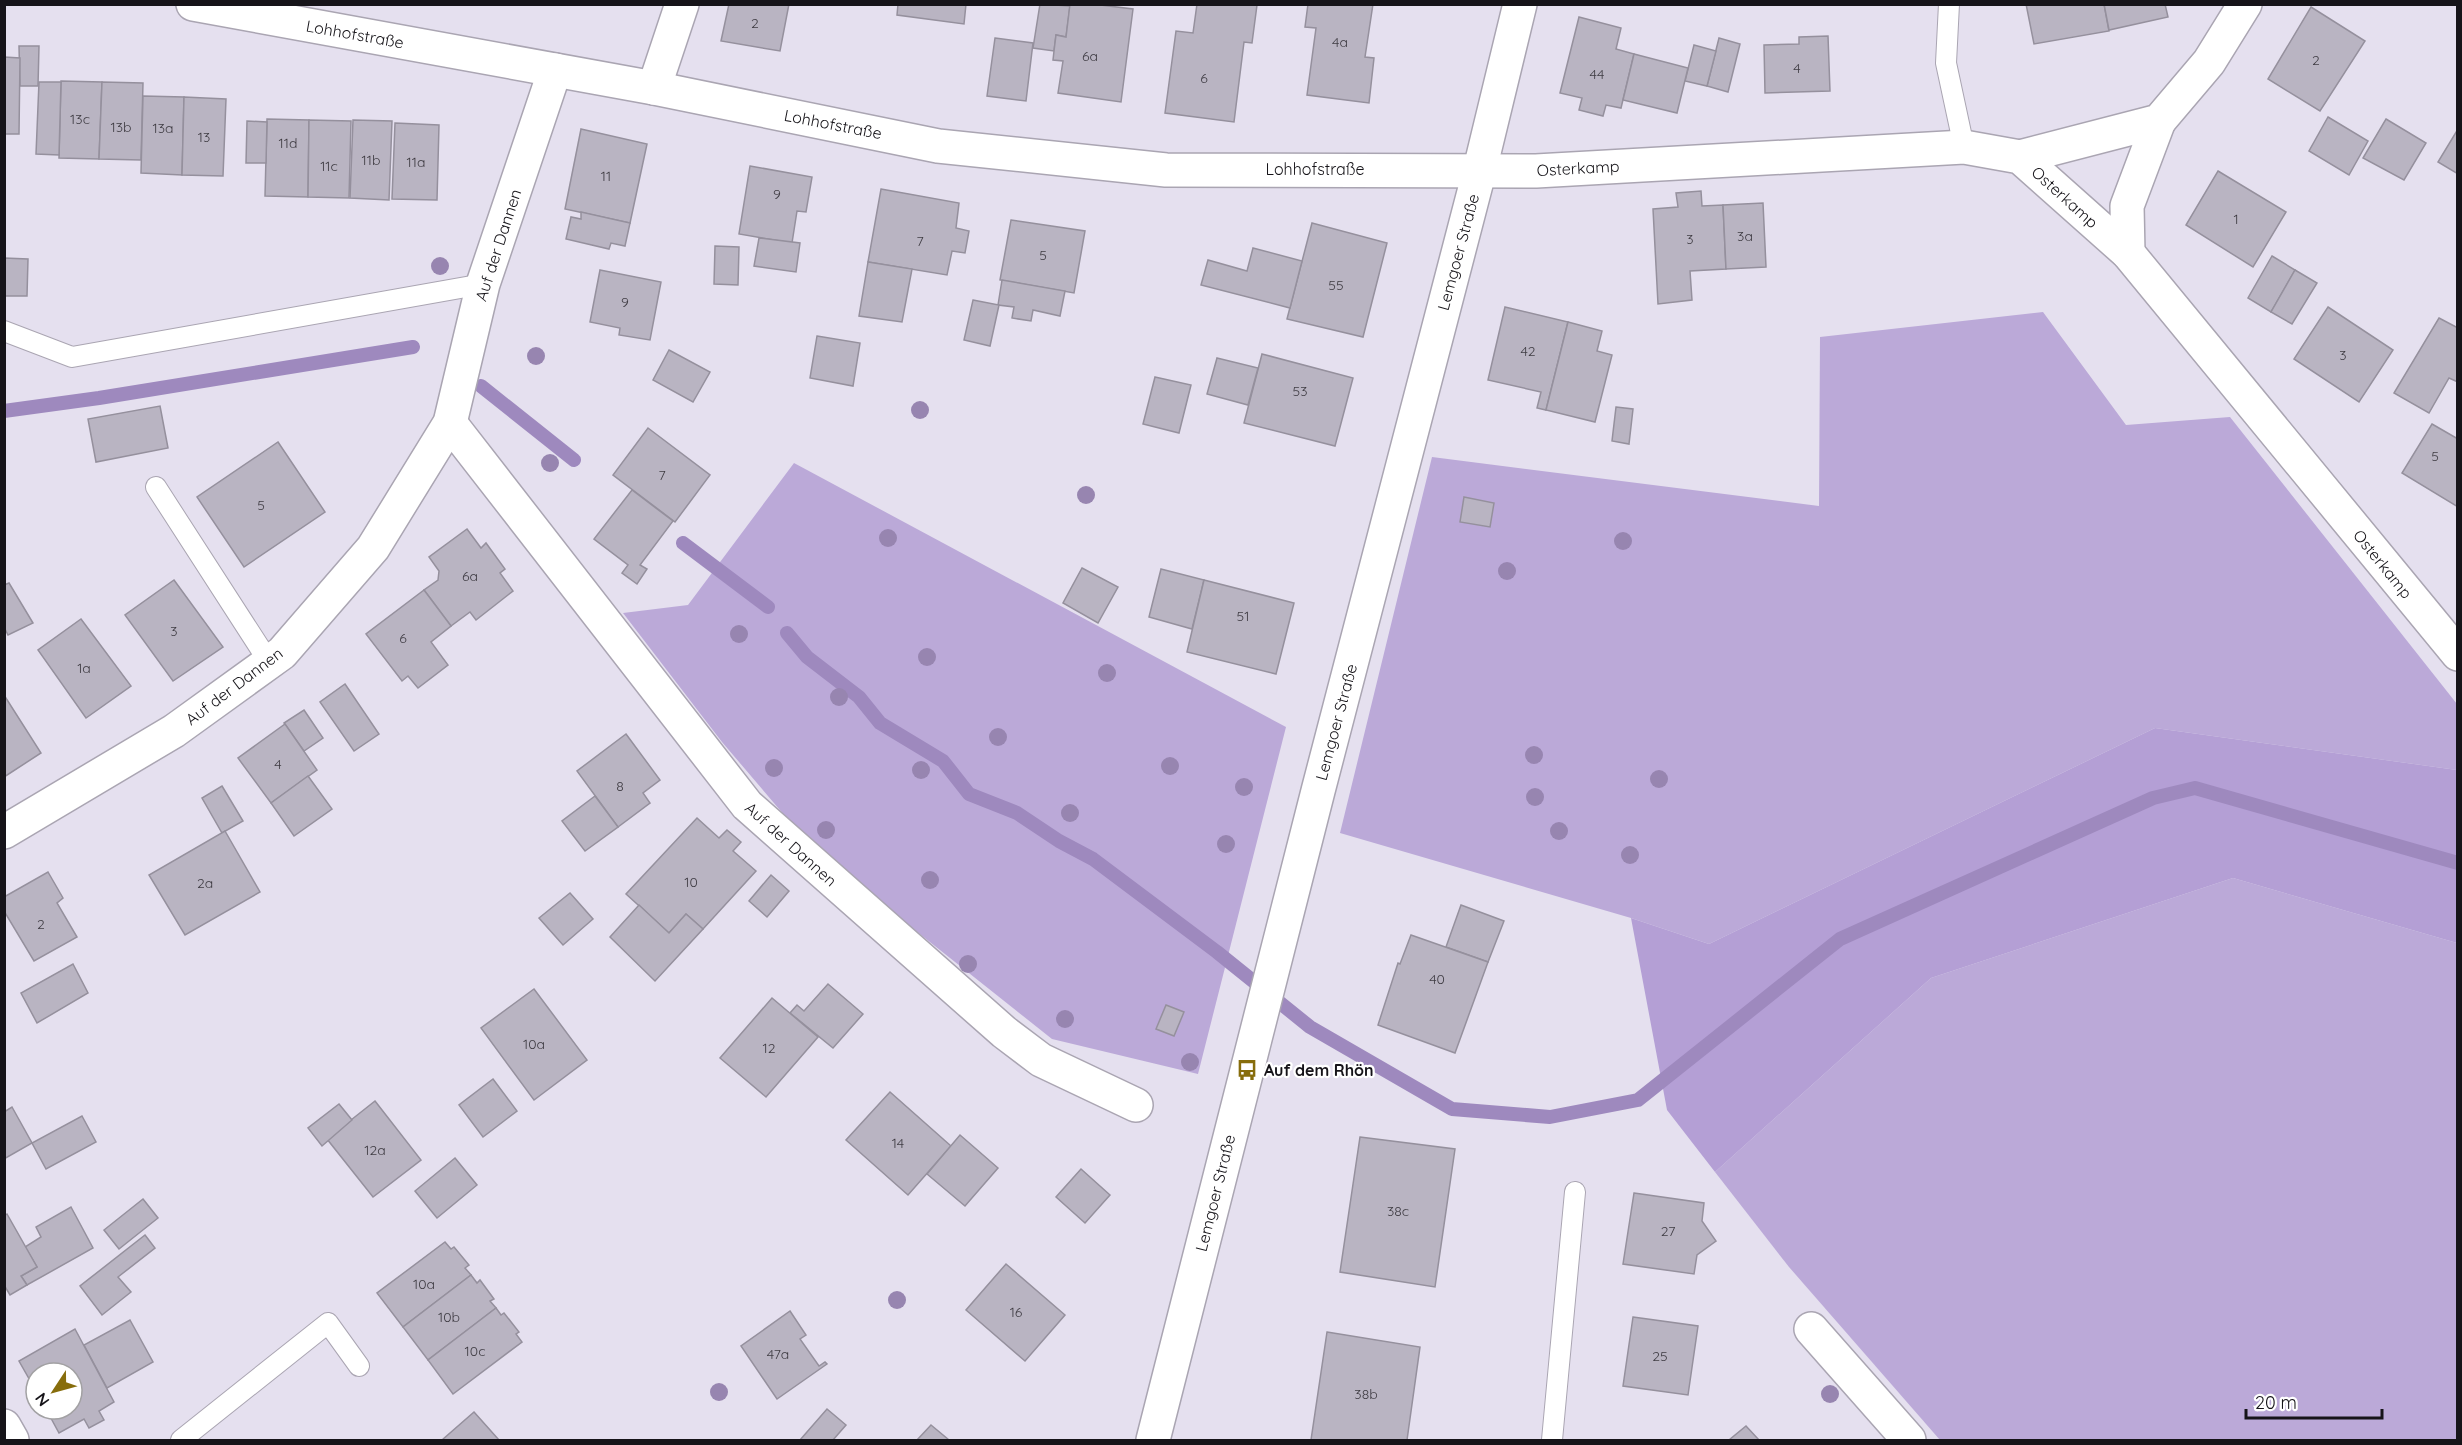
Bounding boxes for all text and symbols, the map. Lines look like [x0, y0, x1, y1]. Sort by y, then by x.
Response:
house number: 2 [751, 14, 759, 32]
street label: Lohhofstraße [304, 16, 406, 52]
house number: 4a [1332, 33, 1348, 51]
house number: 6a [1082, 47, 1098, 65]
house number: 2 [2312, 51, 2320, 69]
house number: 4 [1793, 59, 1801, 77]
house number: 44 [1590, 65, 1604, 83]
house number: 6 [1200, 69, 1208, 87]
street label: Lohhofstraße [782, 105, 884, 143]
house number: 13c [70, 110, 90, 128]
house number: 13b [111, 118, 132, 136]
house number: 13a [153, 119, 174, 137]
house number: 13 [198, 128, 210, 146]
house number: 11d [279, 134, 297, 152]
house number: 11b [362, 151, 380, 169]
house number: 11a [407, 153, 425, 171]
street label: Osterkamp [1536, 156, 1620, 180]
house number: 11c [320, 157, 338, 175]
street label: Lohhofstraße [1265, 159, 1365, 179]
street label: Osterkamp [2028, 162, 2102, 232]
house number: 11 [601, 167, 611, 185]
house number: 9 [773, 185, 781, 203]
street label: Auf der Dannen [470, 186, 526, 304]
street label: Lemgoer Straße [1433, 192, 1483, 312]
house number: 1 [2233, 210, 2239, 228]
house number: 3a [1737, 227, 1753, 245]
house number: 3 [1686, 230, 1694, 248]
house number: 7 [916, 232, 924, 250]
house number: 5 [1039, 246, 1047, 264]
house number: 55 [1328, 276, 1344, 294]
house number: 9 [621, 293, 629, 311]
house number: 42 [1520, 342, 1536, 360]
house number: 3 [2339, 346, 2347, 364]
house number: 53 [1293, 382, 1307, 400]
house number: 5 [2431, 447, 2439, 465]
house number: 7 [658, 466, 666, 484]
house number: 5 [257, 496, 265, 514]
street label: Osterkamp [2349, 526, 2417, 602]
house number: 6a [462, 567, 478, 585]
house number: 51 [1237, 607, 1249, 625]
house number: 3 [170, 622, 178, 640]
house number: 6 [399, 629, 407, 647]
street label: Auf der Dannen [181, 643, 287, 729]
house number: 1a [77, 659, 91, 677]
street label: Lemgoer Straße [1311, 662, 1361, 782]
house number: 4 [274, 755, 282, 773]
house number: 8 [616, 777, 624, 795]
street label: Auf der Dannen [741, 798, 841, 890]
house number: 10 [684, 873, 698, 891]
house number: 2a [197, 874, 213, 892]
house number: 2 [37, 915, 45, 933]
house number: 40 [1429, 970, 1445, 988]
house number: 10a [523, 1035, 545, 1053]
house number: 12 [763, 1039, 776, 1057]
bus stop icon: Auf dem Rhön [1235, 1058, 1259, 1082]
place label: Auf dem Rhön [1264, 1060, 1374, 1080]
street label: Lemgoer Straße [1191, 1132, 1239, 1254]
house number: 14 [892, 1134, 904, 1152]
house number: 12a [364, 1141, 386, 1159]
house number: 38c [1387, 1202, 1409, 1220]
house number: 27 [1661, 1222, 1675, 1240]
house number: 10a [413, 1275, 435, 1293]
house number: 16 [1010, 1303, 1023, 1321]
house number: 10b [438, 1308, 460, 1326]
house number: 10c [465, 1342, 485, 1360]
house number: 47a [767, 1345, 789, 1363]
house number: 25 [1652, 1347, 1668, 1365]
north arrow [24, 1361, 84, 1421]
scale bar [2246, 1382, 2382, 1420]
house number: 38b [1354, 1385, 1378, 1403]
text: N [30, 1389, 53, 1410]
text: 20 m [2255, 1391, 2297, 1414]

